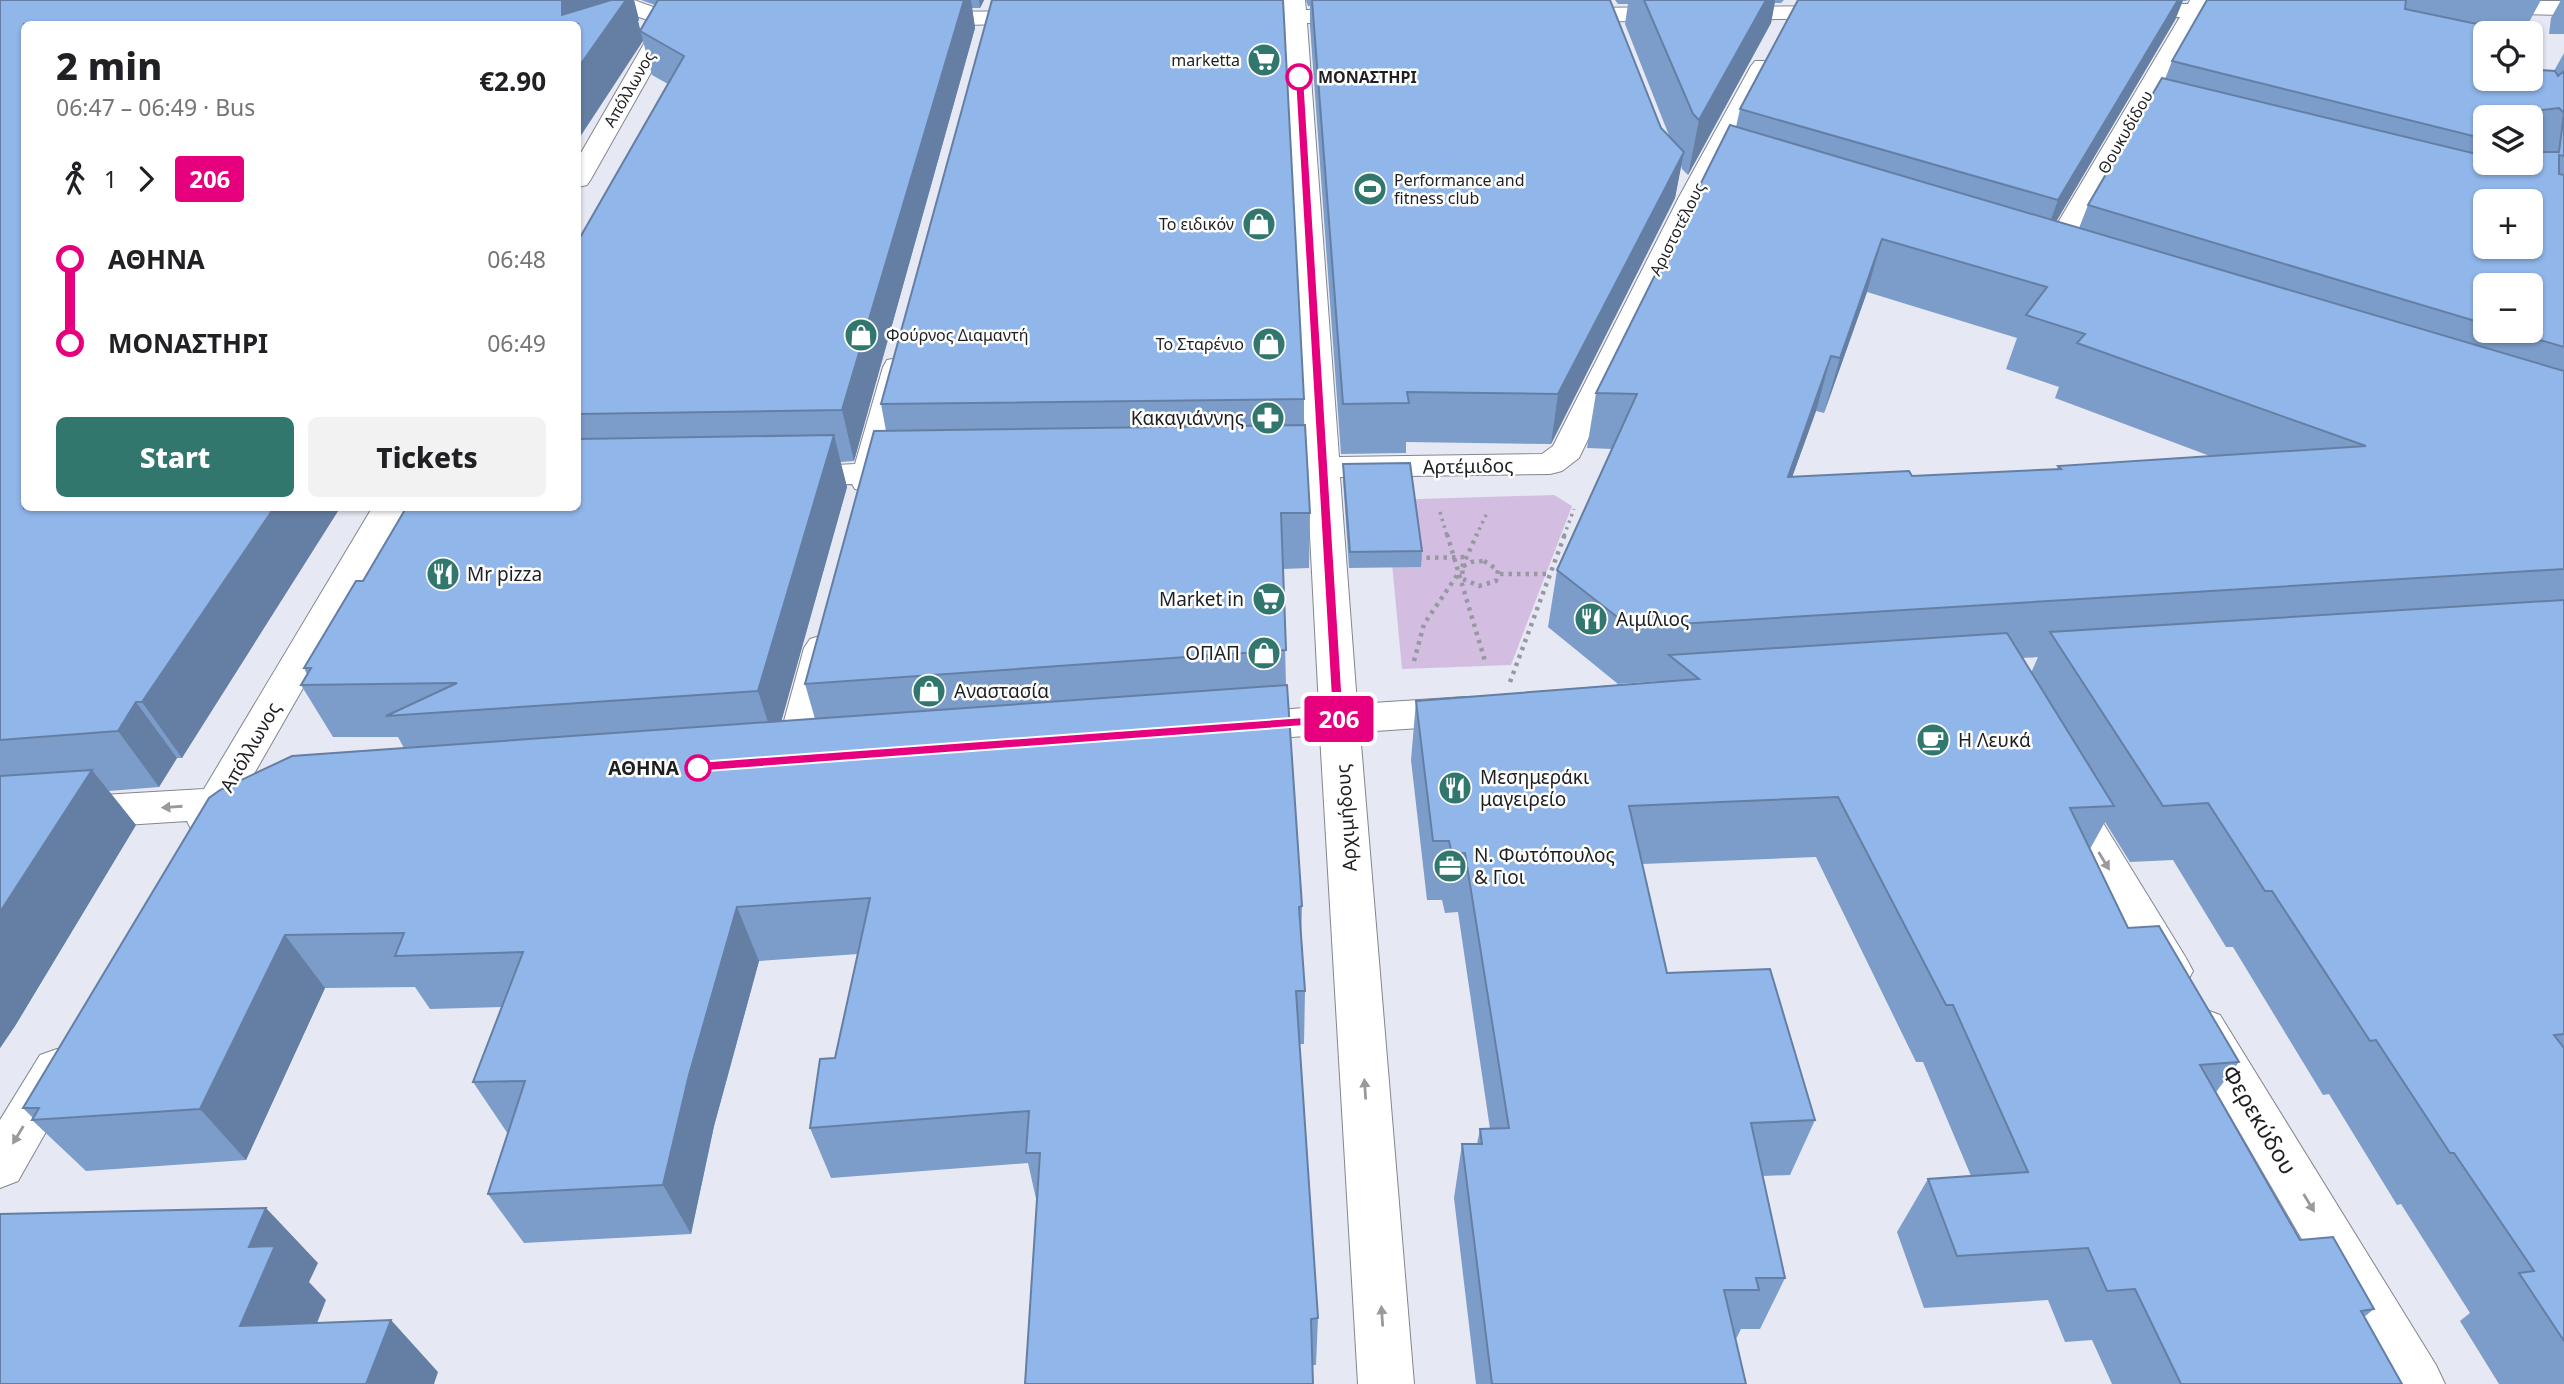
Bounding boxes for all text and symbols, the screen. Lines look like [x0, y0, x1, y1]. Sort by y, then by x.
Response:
map controls [2473, 21, 2543, 343]
button: locate [2473, 21, 2543, 91]
text: 2 min [56, 39, 162, 91]
supermarket icon: marketta [1245, 41, 1283, 79]
street label: Απόλλωνος [598, 47, 660, 131]
place label: marketta [1171, 49, 1240, 71]
text: €2.90 [479, 63, 546, 99]
marker: ΜΟΝΑΣΤΗΡΙ [1286, 64, 1312, 90]
place label: ΜΟΝΑΣΤΗΡΙ [1318, 66, 1417, 88]
street label: Θουκυδίδου [2092, 86, 2158, 178]
text: 06:47 – 06:49 · Bus [56, 91, 255, 123]
button: layers [2473, 105, 2543, 175]
icon: walk [56, 160, 94, 198]
icon: forward [127, 160, 165, 198]
text: 206 [189, 162, 230, 195]
text: 1 [104, 163, 117, 195]
place label: Performance and fitness club [1394, 169, 1525, 209]
sports icon: Performance and fitness club [1351, 170, 1389, 208]
street label: Αριστοτέλους [1644, 178, 1710, 279]
button: + [2473, 189, 2543, 259]
shop icon: Το ειδικόν [1240, 205, 1278, 243]
place label: Το ειδικόν [1159, 213, 1234, 235]
text: ΑΘΗΝΑ [108, 241, 205, 277]
text: 06:48 [487, 243, 546, 275]
button: − [2473, 273, 2543, 343]
shop icon: Φούρνος Διαμαντή [842, 316, 880, 354]
place label: Φούρνος Διαμαντή [886, 324, 1029, 346]
text: ΜΟΝΑΣΤΗΡΙ [108, 325, 268, 361]
shop icon: Το Σταρένιο [1250, 325, 1288, 363]
text: 06:49 [487, 327, 546, 359]
place label: Το Σταρένιο [1156, 333, 1244, 355]
pharmacy icon: Κακαγιάννης [1249, 399, 1287, 437]
place label: Κακαγιάννης [1131, 405, 1244, 431]
button: Start [56, 417, 294, 497]
button: Tickets [308, 417, 546, 497]
street label: Αρτέμιδος [1422, 452, 1514, 480]
restaurant icon: Mr pizza [424, 555, 462, 593]
place label: Mr pizza [467, 561, 542, 587]
supermarket icon: Market in [1250, 580, 1288, 618]
place label: Market in [1159, 586, 1244, 612]
restaurant icon: Αιμίλιος [1572, 600, 1610, 638]
place label: Αιμίλιος [1616, 606, 1689, 632]
shop icon: ΟΠΑΠ [1245, 634, 1283, 672]
place label: ΟΠΑΠ [1185, 640, 1240, 666]
shop icon: Αναστασία [910, 672, 948, 710]
place label: Αναστασία [954, 678, 1049, 704]
line badge: 206 [1299, 696, 1379, 742]
street label: Απόλλωνος [214, 697, 286, 797]
text: 206 [1318, 702, 1360, 735]
cafe icon: Η Λευκά [1914, 721, 1952, 759]
place label: Η Λευκά [1958, 727, 2031, 753]
place label: ΑΘΗΝΑ [608, 755, 680, 781]
marker: ΑΘΗΝΑ [685, 755, 711, 781]
street label: Αρχιμήδους [1329, 763, 1363, 873]
place label: Μεσημεράκι μαγειρείο [1480, 764, 1589, 812]
restaurant icon: Μεσημεράκι μαγειρείο [1436, 769, 1474, 807]
one-way arrow [160, 801, 182, 812]
place label: Ν. Φωτόπουλος & Γιοι [1474, 842, 1615, 890]
office icon: Ν. Φωτόπουλος & Γιοι [1431, 847, 1469, 885]
one-way arrow [2097, 851, 2110, 870]
street label: Φερεκύδου [2215, 1059, 2305, 1180]
one-way arrow [1360, 1078, 1371, 1100]
one-way arrow [12, 1126, 24, 1145]
one-way arrow [2302, 1193, 2315, 1212]
one-way arrow [1376, 1305, 1387, 1327]

